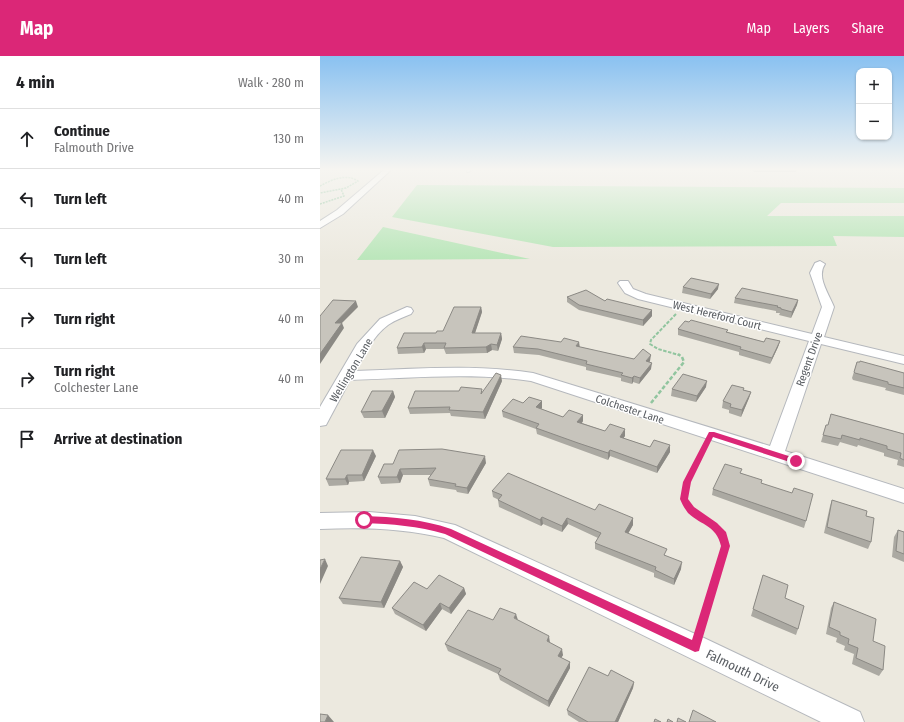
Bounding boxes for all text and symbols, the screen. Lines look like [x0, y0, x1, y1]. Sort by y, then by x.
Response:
text: Map [20, 17, 53, 40]
text: Map [747, 20, 771, 37]
text: Layers [793, 20, 829, 37]
text: Share [851, 20, 884, 37]
map controls [856, 68, 892, 140]
button: + [856, 68, 892, 104]
text: 4 min [16, 72, 55, 93]
text: Walk · 280 m [238, 75, 304, 90]
button: − [856, 104, 892, 140]
text: Continue [54, 122, 110, 140]
icon: ahead [16, 128, 38, 150]
text: 130 m [273, 131, 304, 146]
text: Falmouth Drive [54, 140, 134, 155]
icon: left [16, 188, 38, 210]
text: Turn left [54, 190, 107, 208]
text: 40 m [278, 191, 304, 206]
icon: left [16, 248, 38, 270]
text: Turn left [54, 250, 107, 268]
text: 30 m [278, 251, 304, 266]
street label: West Hereford Court [671, 298, 763, 333]
icon: right [16, 308, 38, 330]
text: Turn right [54, 310, 115, 328]
text: 40 m [278, 311, 304, 326]
street label: Regent Drive [794, 330, 825, 388]
street label: Wellington Lane [327, 336, 376, 405]
text: Turn right [54, 362, 115, 380]
icon: right [16, 368, 38, 390]
text: 40 m [278, 371, 304, 386]
text: Colchester Lane [54, 380, 138, 395]
street label: Colchester Lane [594, 392, 666, 427]
icon: arrive [16, 428, 38, 450]
text: Arrive at destination [54, 430, 182, 448]
route end [787, 452, 805, 470]
route start [355, 511, 373, 529]
street label: Falmouth Drive [704, 646, 782, 695]

